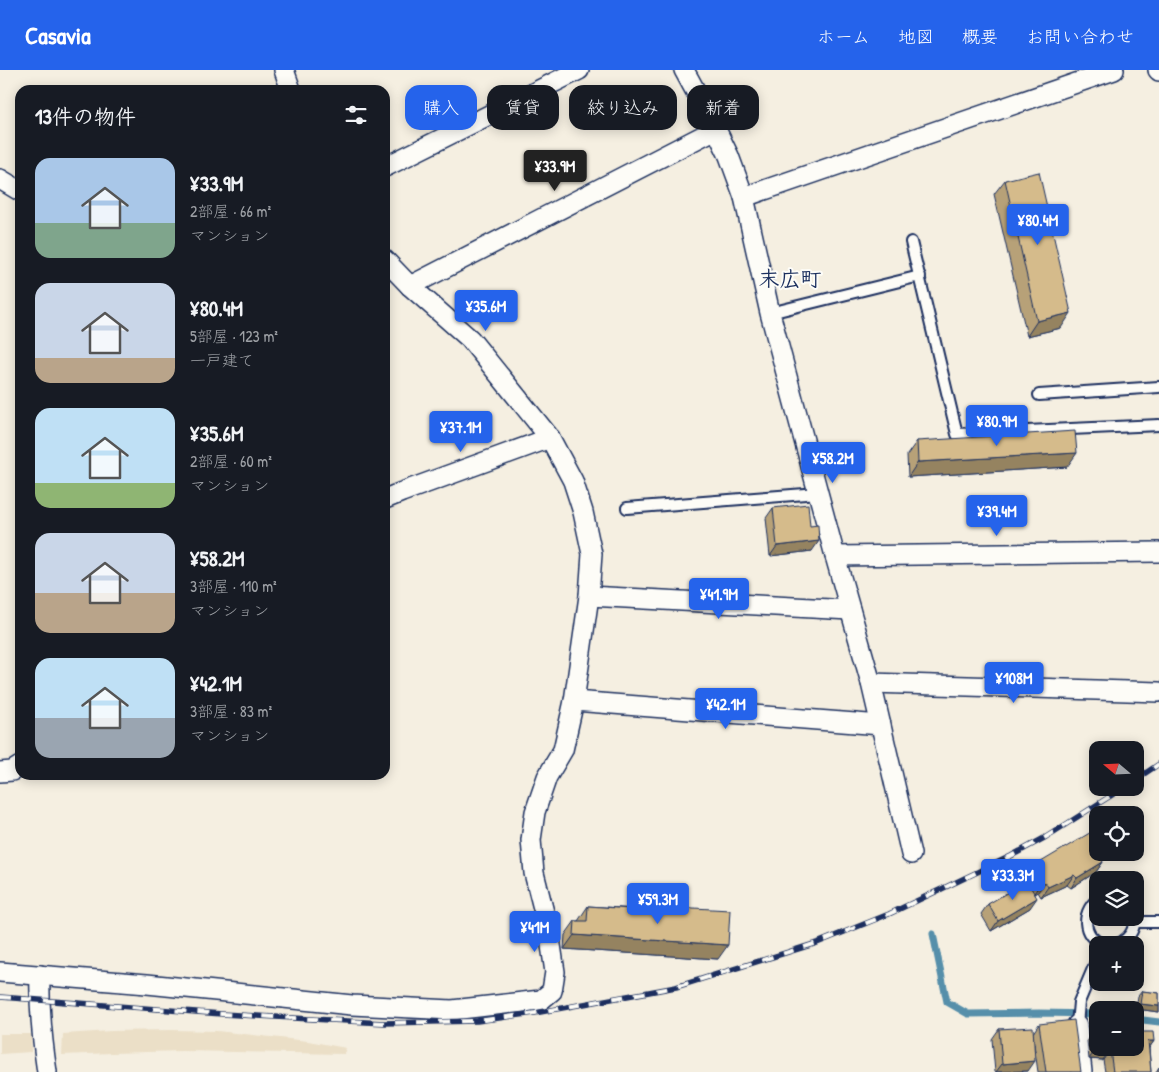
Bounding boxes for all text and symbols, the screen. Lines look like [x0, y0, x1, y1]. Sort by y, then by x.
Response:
text: Casavia [25, 19, 91, 51]
text: ホーム [817, 24, 870, 49]
text: 地図 [898, 24, 934, 49]
text: 概要 [962, 24, 998, 49]
text: お問い合わせ [1026, 24, 1134, 49]
chip: 購入 [405, 85, 477, 130]
chip: 賃貸 [487, 85, 559, 130]
chip: 絞り込み [569, 85, 677, 130]
chip: 新着 [687, 85, 759, 130]
icon: filters [342, 101, 370, 129]
text: 13件の物件 [35, 102, 136, 131]
pin: ¥33.9M [514, 150, 596, 192]
text: ¥33.9M [535, 155, 575, 177]
text: ¥33.9M [190, 169, 243, 198]
icon: home [75, 178, 135, 238]
text: 2部屋 · 66 m² [190, 200, 271, 222]
pin: ¥80.4M [997, 204, 1079, 246]
text: ¥80.4M [1018, 209, 1058, 231]
text: マンション [190, 224, 269, 246]
district label: 末広町 [759, 264, 822, 293]
pin: ¥35.6M [445, 290, 527, 332]
text: ¥80.4M [190, 294, 243, 323]
text: ¥35.6M [466, 295, 506, 317]
icon: home [75, 303, 135, 363]
text: 5部屋 · 123 m² [190, 325, 278, 347]
text: 一戸建て [190, 349, 254, 371]
pin: ¥80.9M [956, 404, 1038, 447]
pin: ¥37.1M [420, 410, 502, 453]
text: ¥80.9M [977, 410, 1017, 432]
text: ¥37.1M [440, 416, 482, 438]
text: ¥35.6M [190, 419, 243, 448]
icon: home [75, 428, 135, 488]
pin: ¥58.2M [792, 442, 874, 484]
text: ¥58.2M [812, 447, 854, 469]
text: 2部屋 · 60 m² [190, 450, 272, 472]
text: マンション [190, 474, 269, 496]
pin: ¥39.4M [956, 494, 1038, 537]
text: ¥39.4M [977, 500, 1017, 522]
text: ¥58.2M [190, 544, 245, 573]
icon: home [75, 553, 135, 613]
text: 3部屋 · 110 m² [190, 575, 277, 597]
pin: ¥41.9M [678, 578, 760, 620]
text: ¥41.9M [700, 583, 738, 605]
text: マンション [190, 599, 269, 621]
pin: ¥108M [979, 662, 1049, 704]
text: ¥108M [996, 667, 1032, 689]
text: ¥42.1M [190, 669, 242, 698]
icon: home [75, 678, 135, 738]
pin: ¥42.1M [685, 688, 767, 730]
text: ¥42.1M [706, 693, 746, 715]
text: 3部屋 · 83 m² [190, 700, 272, 722]
text: マンション [190, 724, 269, 746]
north arrow [1089, 741, 1144, 796]
map controls [1089, 741, 1144, 1056]
button: locate [1089, 806, 1144, 861]
pin: ¥33.3M [972, 858, 1054, 901]
text: ¥33.3M [992, 864, 1034, 886]
button: layers [1089, 871, 1144, 926]
pin: ¥59.3M [617, 882, 699, 925]
text: ¥59.3M [638, 888, 678, 910]
pin: ¥41M [505, 910, 565, 953]
text: ¥41M [521, 916, 549, 938]
button: + [1089, 936, 1144, 991]
button: − [1089, 1001, 1144, 1056]

